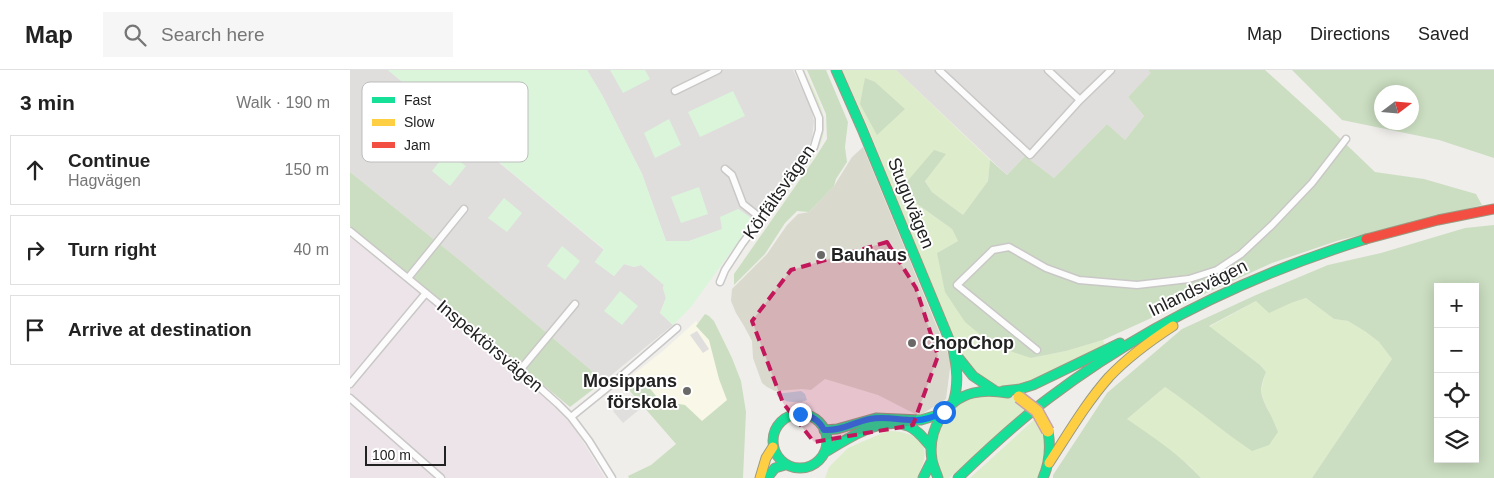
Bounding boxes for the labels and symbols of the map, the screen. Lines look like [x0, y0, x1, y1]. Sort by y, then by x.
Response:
legend [362, 82, 528, 162]
north arrow [1374, 85, 1419, 130]
text: Fast [404, 92, 431, 108]
text: Slow [404, 114, 435, 130]
text: Jam [404, 137, 430, 153]
street label: Körfältsvägen [739, 141, 819, 243]
street label: Stuguvägen [884, 155, 938, 251]
place label: Bauhaus [831, 245, 907, 265]
marker: Bauhaus [815, 249, 827, 261]
street label: Inlandsvägen [1145, 256, 1251, 320]
street label: Inspektörsvägen [433, 296, 547, 396]
place label: ChopChop [922, 333, 1014, 353]
marker: ChopChop [906, 337, 918, 349]
place label: Mosippans förskola [583, 371, 678, 412]
marker: Mosippans förskola [681, 385, 693, 397]
route start [933, 401, 956, 424]
route end [789, 403, 812, 426]
scale bar [365, 443, 446, 466]

